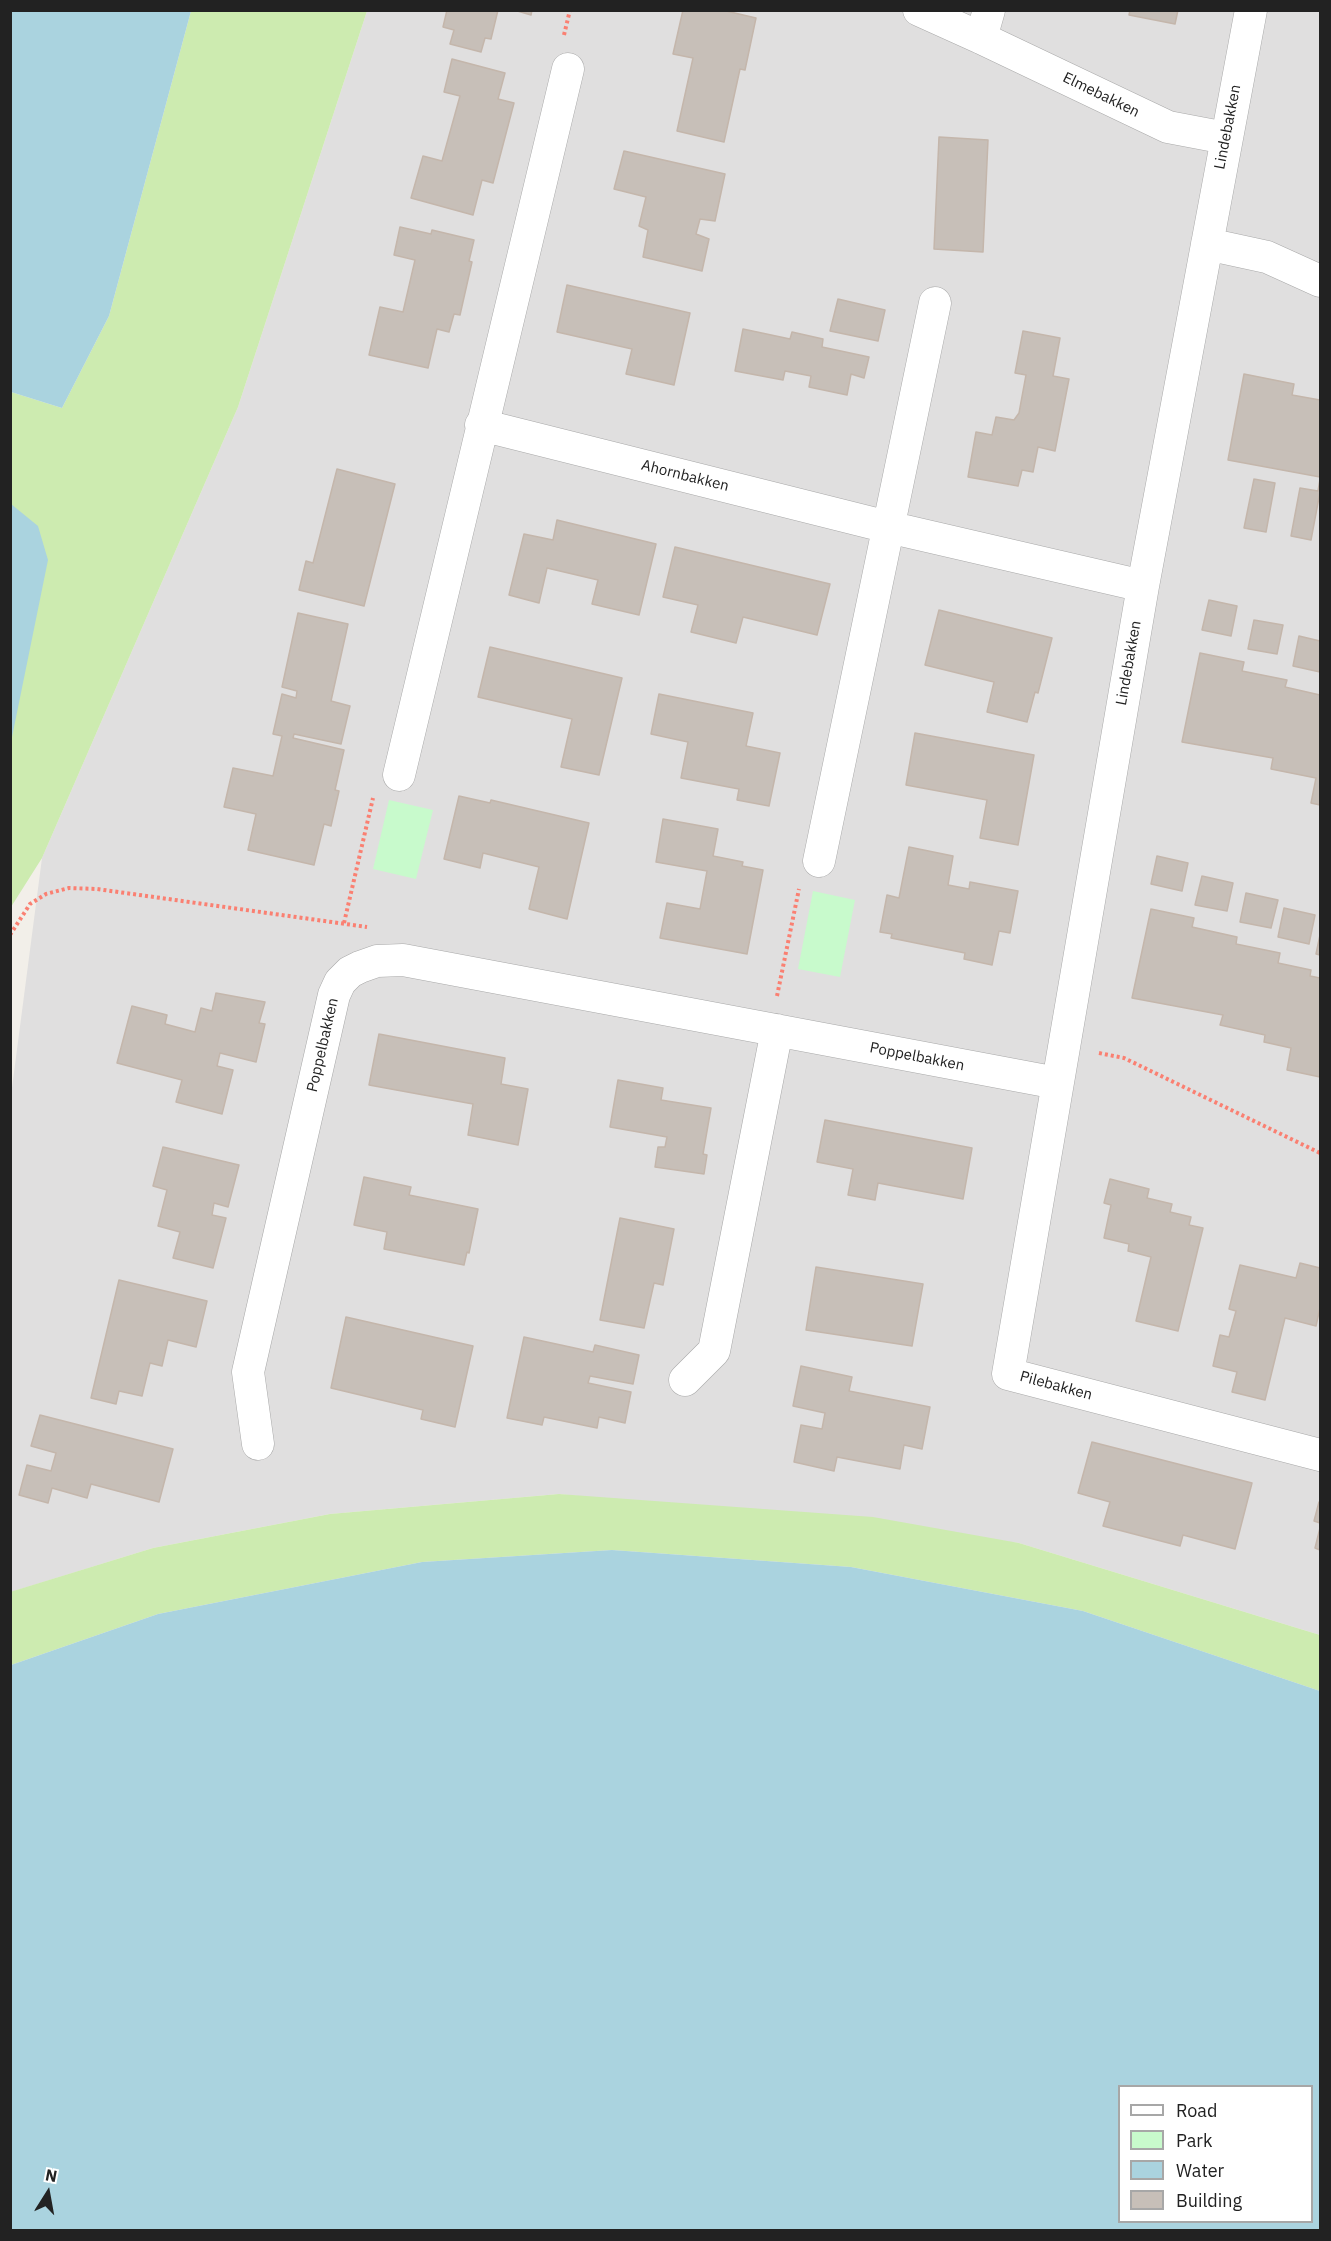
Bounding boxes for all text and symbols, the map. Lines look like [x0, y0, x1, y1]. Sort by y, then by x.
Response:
street label: Elmebakken [1060, 69, 1142, 121]
street label: Lindebakken [1211, 83, 1245, 171]
street label: Ahornbakken [639, 456, 731, 496]
street label: Lindebakken [1113, 619, 1145, 707]
street label: Poppelbakken [303, 996, 343, 1094]
street label: Poppelbakken [868, 1039, 966, 1075]
street label: Pilebakken [1018, 1368, 1094, 1404]
legend [1118, 2085, 1313, 2223]
text: Road [1176, 2099, 1217, 2122]
text: Park [1176, 2129, 1212, 2152]
text: Water [1176, 2159, 1224, 2182]
north arrow [18, 2163, 78, 2223]
text: N [44, 2164, 59, 2186]
text: Building [1176, 2189, 1242, 2212]

